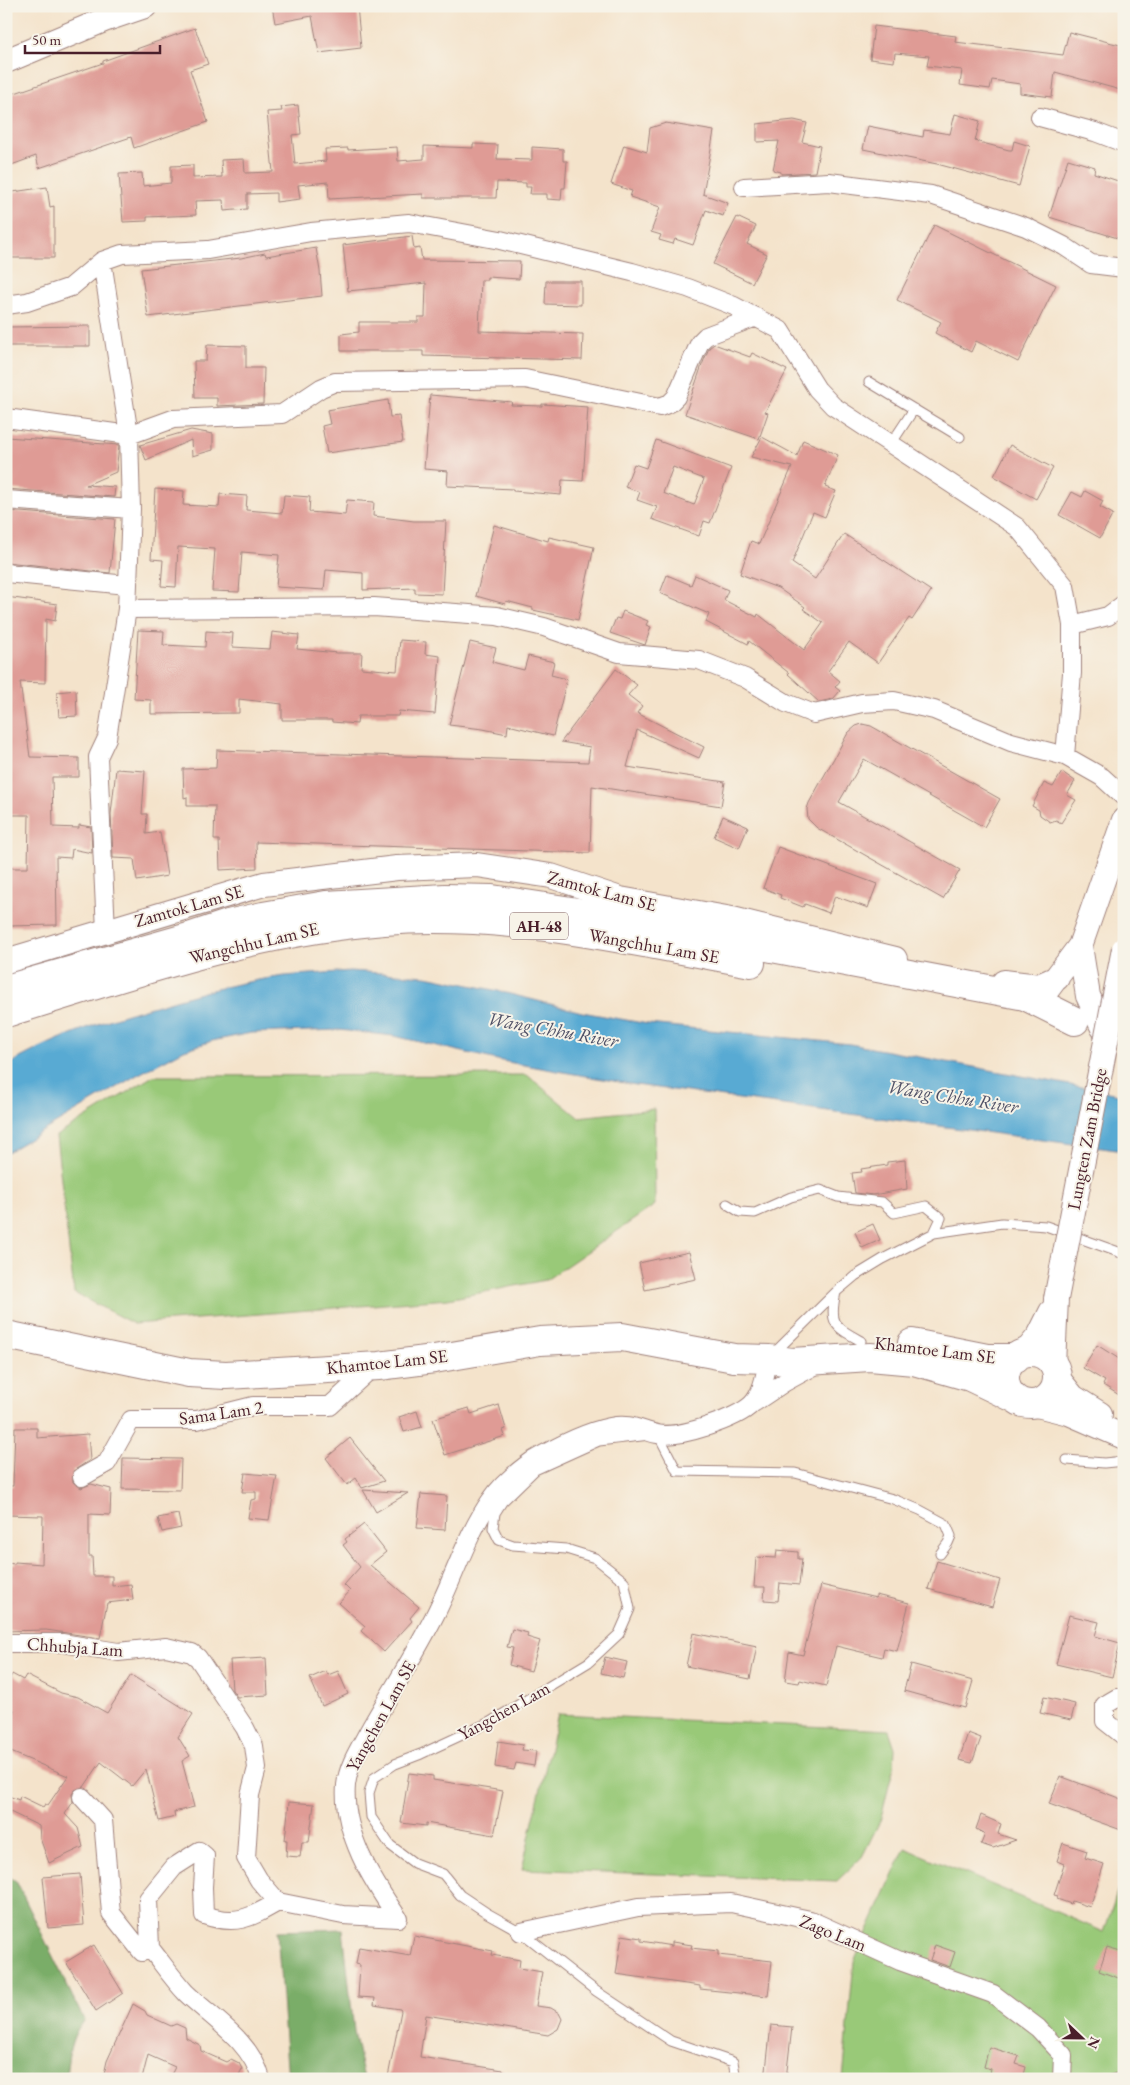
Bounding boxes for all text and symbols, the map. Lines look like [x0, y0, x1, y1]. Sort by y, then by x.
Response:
scale bar [25, 22, 160, 54]
text: 50 m [32, 30, 61, 49]
street label: Zamtok Lam SE [545, 865, 659, 916]
street label: Zamtok Lam SE [132, 879, 246, 932]
road number: AH-48 [510, 912, 568, 939]
street label: Wangchhu Lam SE [187, 916, 321, 969]
street label: Wangchhu Lam SE [587, 923, 721, 968]
water label: Wang Chhu River [486, 1006, 621, 1053]
street label: Lungten Zam Bridge [1062, 1066, 1112, 1212]
water label: Wang Chhu River [886, 1074, 1021, 1119]
street label: Khamtoe Lam SE [873, 1331, 997, 1368]
street label: Khamtoe Lam SE [325, 1344, 449, 1379]
street label: Sama Lam 2 [178, 1395, 265, 1430]
street label: Chhubja Lam [26, 1632, 124, 1661]
street label: Yangchen Lam SE [341, 1656, 421, 1775]
street label: Yangchen Lam [454, 1676, 554, 1745]
street label: Zago Lam [796, 1909, 870, 1956]
north arrow [1058, 2012, 1108, 2062]
text: N [1083, 2034, 1105, 2052]

